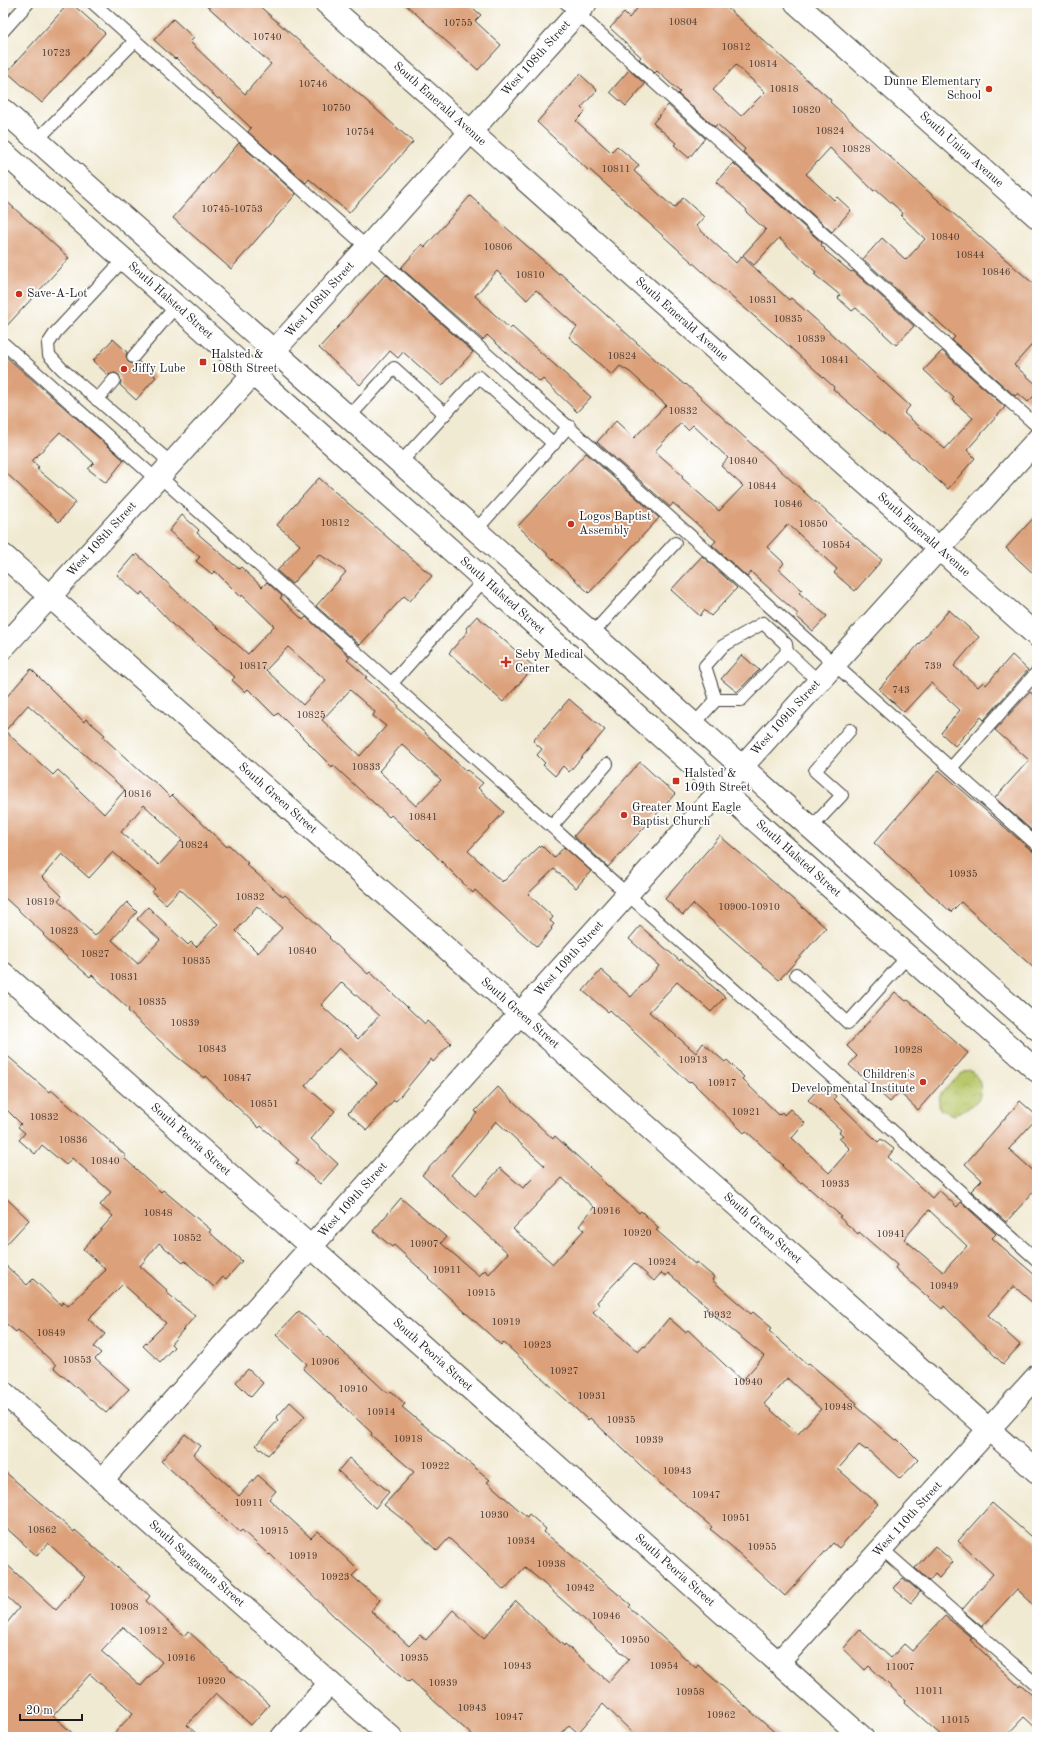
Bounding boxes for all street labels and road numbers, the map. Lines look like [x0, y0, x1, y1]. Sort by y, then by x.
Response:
street label: West 108th Street [500, 18, 573, 98]
street label: South Emerald Avenue [391, 60, 488, 148]
street label: South Union Avenue [917, 110, 1006, 190]
street label: South Halsted Street [126, 260, 215, 342]
street label: West 108th Street [283, 260, 357, 340]
street label: South Emerald Avenue [633, 275, 730, 364]
street label: South Emerald Avenue [875, 491, 972, 579]
street label: West 108th Street [65, 500, 139, 579]
street label: South Halsted Street [458, 555, 547, 636]
street label: West 109th Street [749, 678, 823, 758]
street label: South Green Street [236, 761, 319, 836]
street label: South Halsted Street [754, 818, 843, 900]
street label: West 109th Street [533, 919, 606, 999]
street label: South Green Street [478, 976, 561, 1051]
street label: South Peoria Street [148, 1101, 233, 1178]
street label: West 109th Street [316, 1160, 390, 1240]
street label: South Green Street [721, 1191, 804, 1266]
street label: South Peoria Street [390, 1317, 475, 1394]
street label: West 110th Street [871, 1479, 945, 1559]
street label: South Sangamon Street [146, 1519, 247, 1610]
street label: South Peoria Street [633, 1532, 717, 1609]

